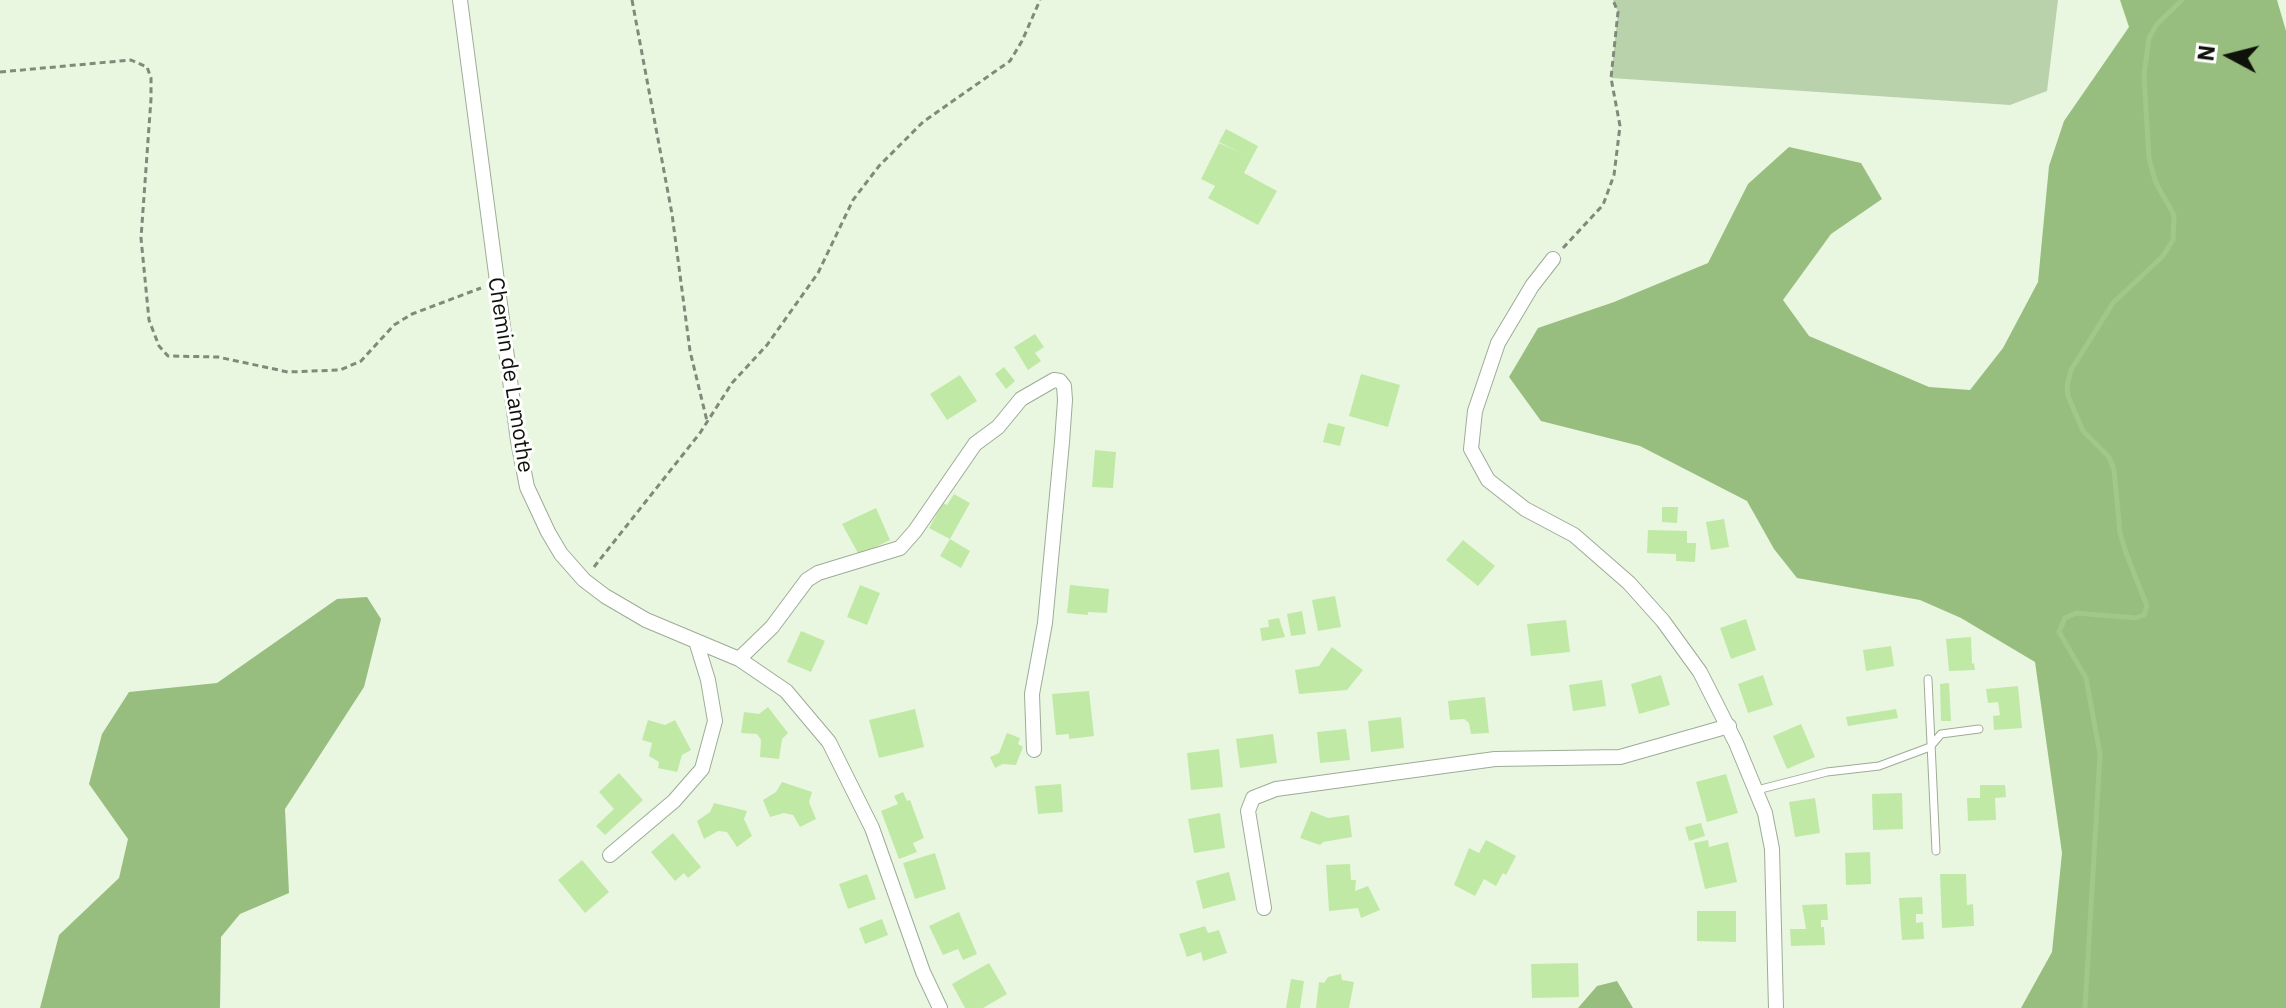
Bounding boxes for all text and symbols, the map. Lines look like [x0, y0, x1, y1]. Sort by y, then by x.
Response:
north arrow [2190, 16, 2270, 96]
text: N [2190, 43, 2221, 63]
street label: Chemin de Lamothe [482, 276, 538, 474]

